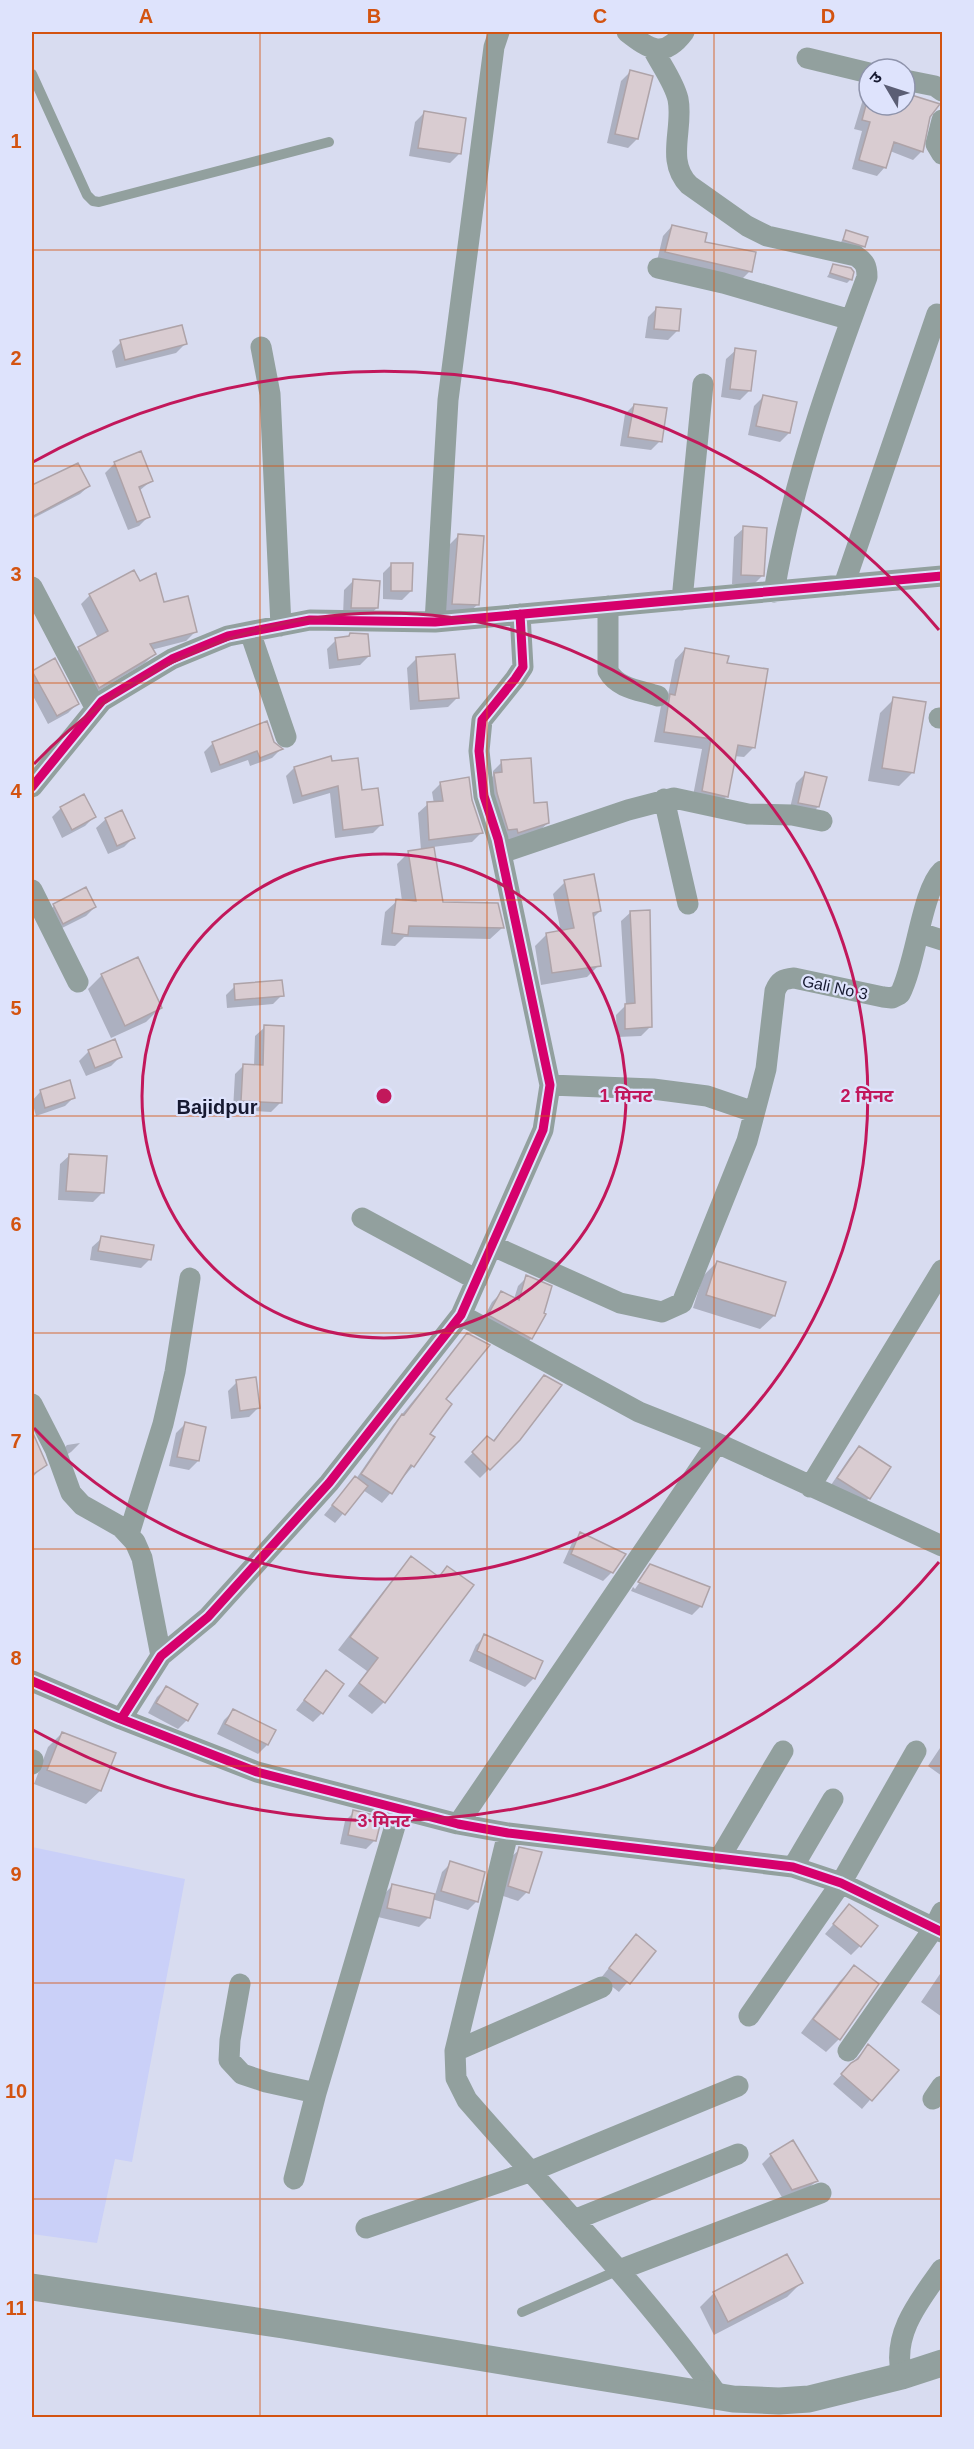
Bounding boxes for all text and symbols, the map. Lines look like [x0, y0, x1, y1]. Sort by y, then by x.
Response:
text: A [139, 5, 153, 27]
text: B [367, 5, 381, 27]
text: C [593, 5, 607, 27]
text: D [821, 5, 835, 27]
north arrow [857, 57, 917, 117]
text: उ [866, 68, 886, 87]
text: 1 [10, 130, 22, 152]
text: 2 [10, 347, 22, 369]
text: 3 [10, 563, 22, 585]
text: 4 [10, 780, 22, 802]
street label: Gali No 3 [801, 972, 869, 1003]
text: 5 [10, 997, 22, 1019]
centre of rings [374, 1086, 394, 1106]
text: 1 मिनट [600, 1086, 653, 1106]
text: 2 मिनट [841, 1086, 894, 1106]
district label: Bajidpur [176, 1096, 258, 1118]
text: 6 [10, 1213, 22, 1235]
text: 7 [10, 1430, 22, 1452]
text: 8 [10, 1647, 22, 1669]
text: 3 मिनट [358, 1811, 411, 1831]
text: 9 [10, 1863, 22, 1885]
text: 10 [5, 2080, 27, 2102]
text: 11 [5, 2297, 27, 2319]

